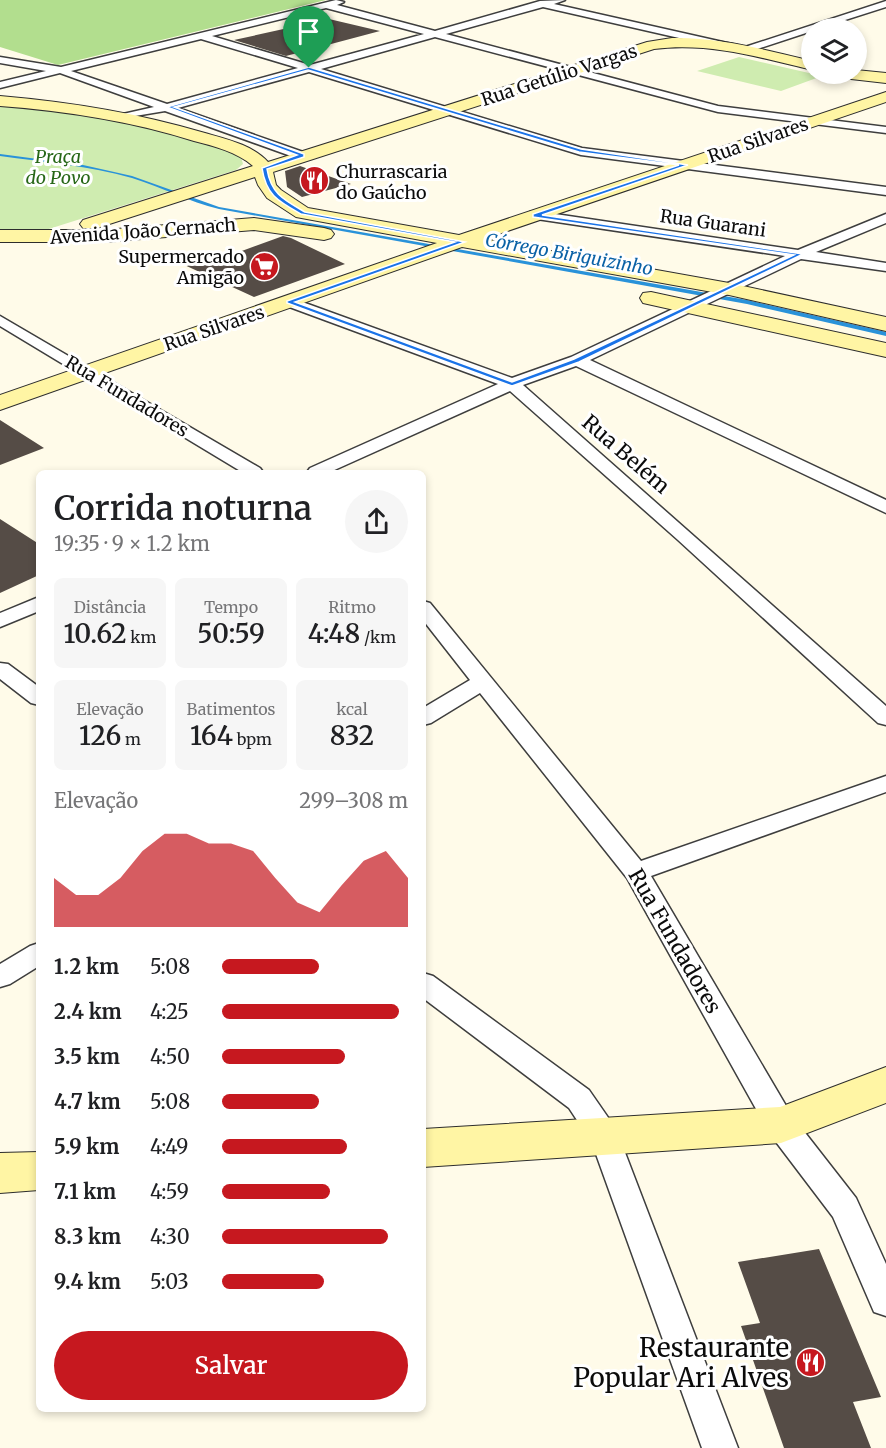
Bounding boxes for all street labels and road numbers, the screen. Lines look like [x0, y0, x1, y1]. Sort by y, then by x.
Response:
street label: Rua Getúlio Vargas [478, 39, 640, 111]
street label: Rua Silvares [705, 112, 811, 168]
street label: Rua Guarani [659, 204, 768, 242]
street label: Avenida João Cernach [48, 213, 237, 249]
street label: Rua Silvares [161, 300, 267, 356]
street label: Rua Fundadores [61, 350, 193, 442]
street label: Rua Belém [577, 409, 676, 500]
street label: Rua Fundadores [623, 864, 727, 1018]

